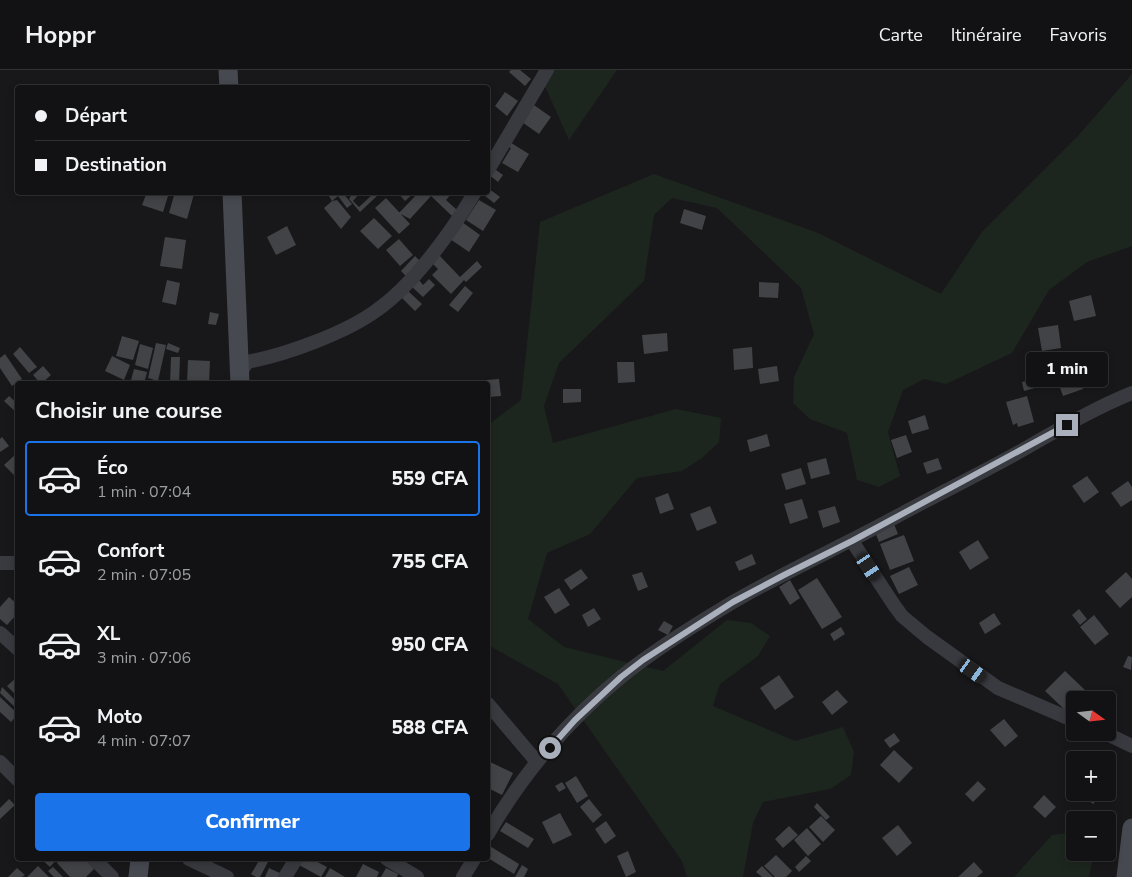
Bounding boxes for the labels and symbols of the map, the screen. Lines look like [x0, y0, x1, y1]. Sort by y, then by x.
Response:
callout: 1 min [1026, 352, 1108, 388]
route end [1056, 414, 1078, 436]
car [854, 550, 883, 584]
car [956, 656, 989, 686]
north arrow [1066, 691, 1116, 741]
route start [539, 737, 561, 759]

